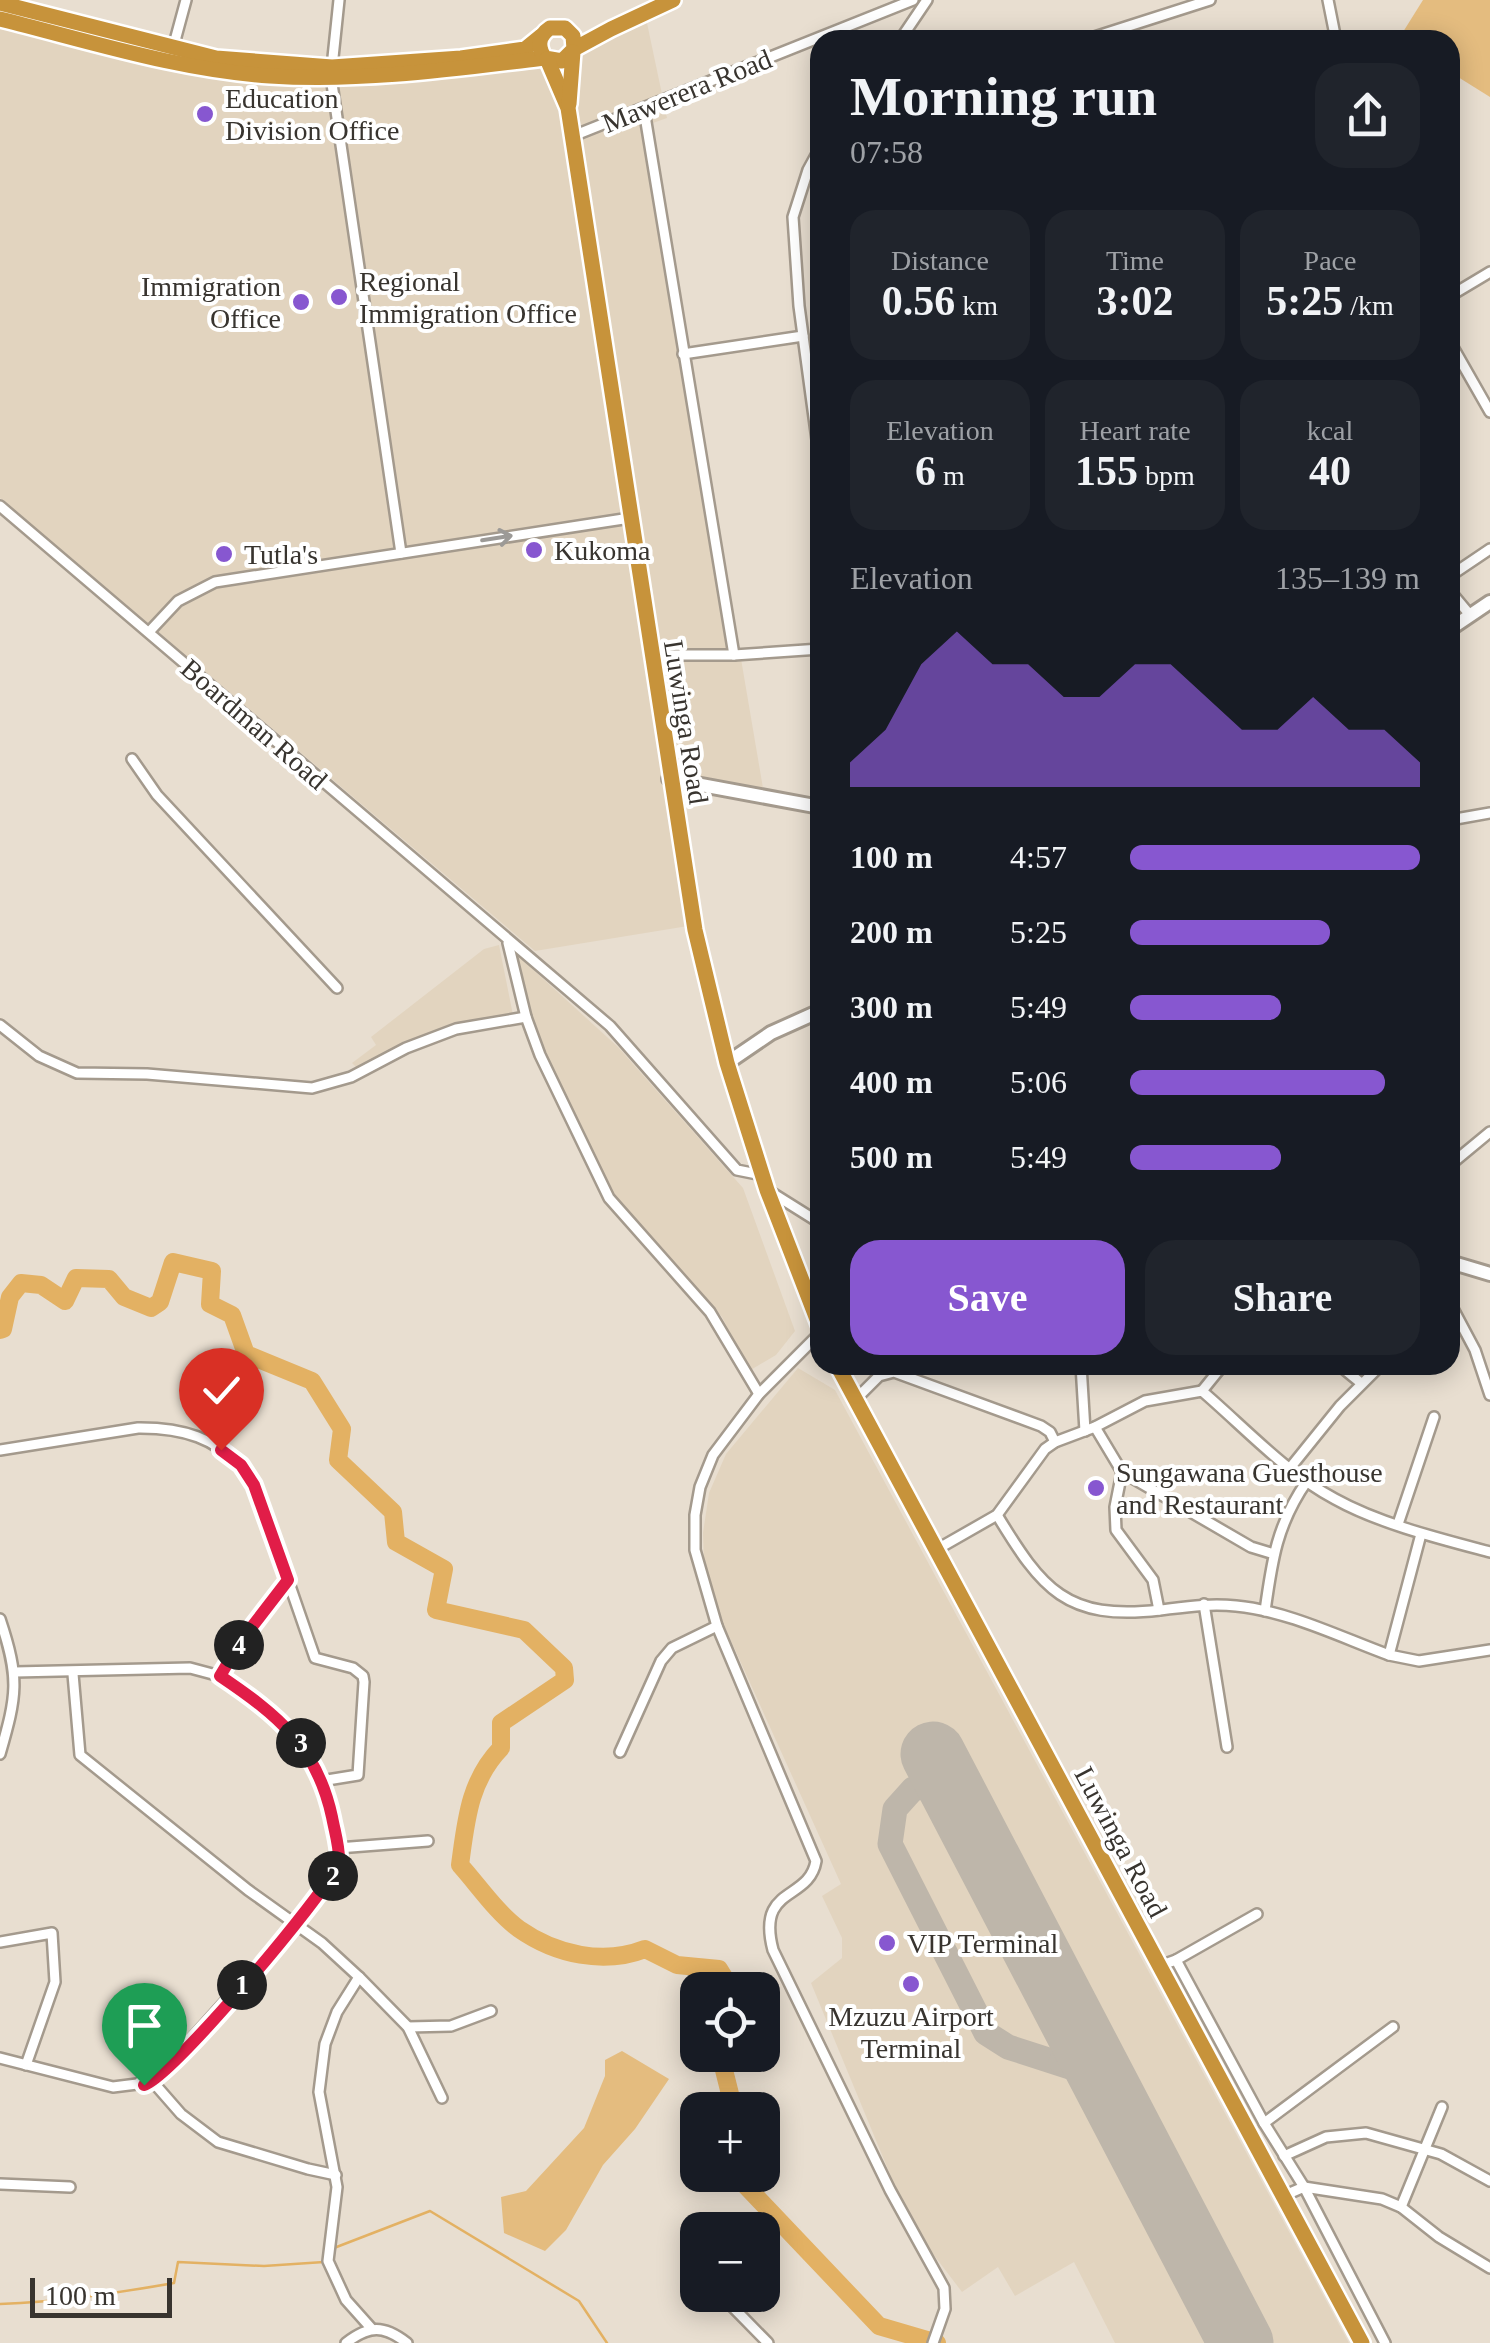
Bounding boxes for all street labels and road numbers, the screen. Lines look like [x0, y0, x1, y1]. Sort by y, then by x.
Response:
street label: Mawerera Road [598, 43, 776, 139]
street label: Luwinga Road [658, 638, 714, 806]
street label: Boardman Road [175, 652, 333, 796]
street label: Luwinga Road [1068, 1762, 1174, 1922]

